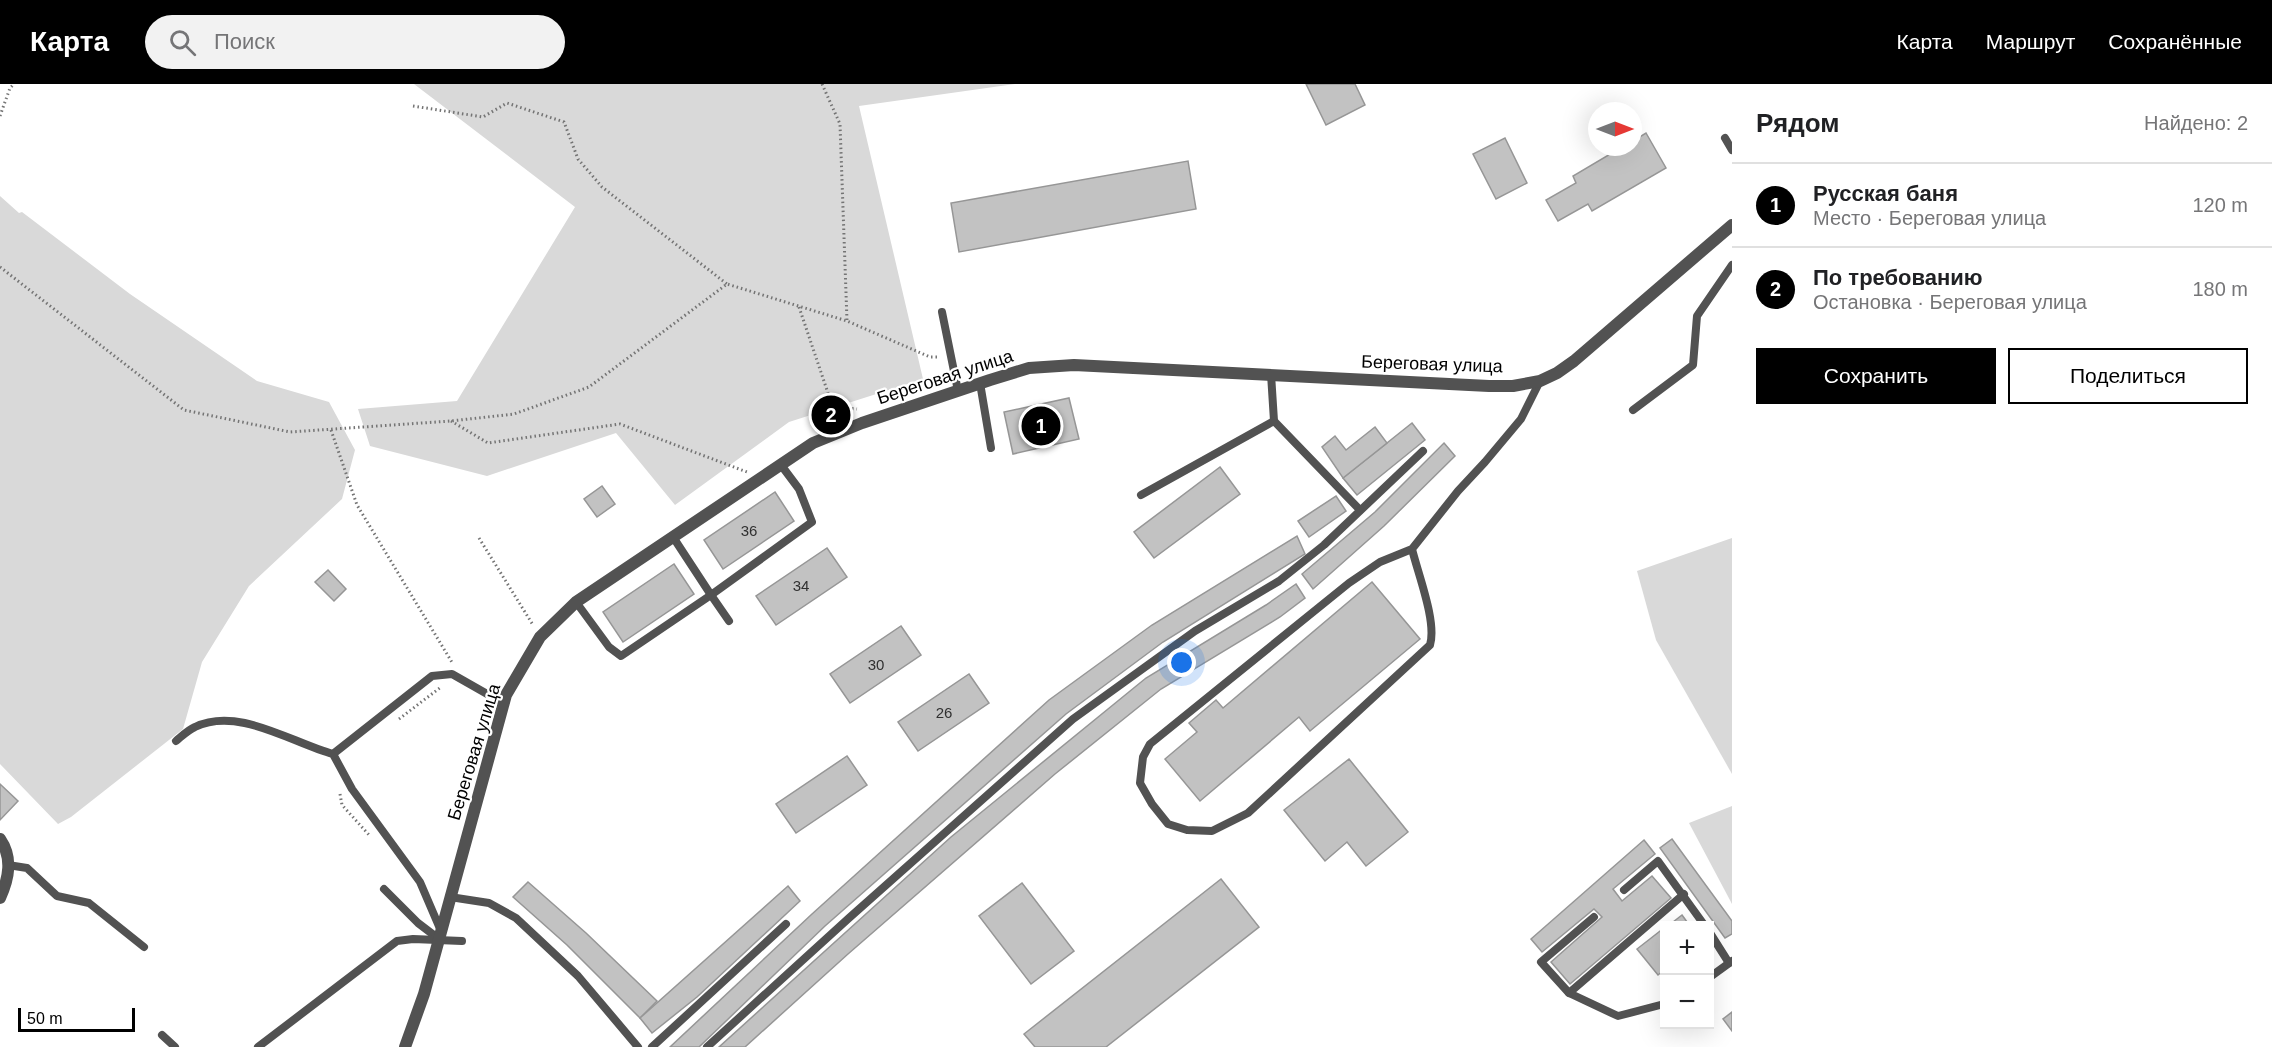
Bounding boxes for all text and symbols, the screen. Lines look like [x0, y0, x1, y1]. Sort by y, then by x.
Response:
search box [145, 15, 565, 69]
text: Карта [30, 26, 109, 57]
icon: search [166, 26, 199, 59]
text: Поиск [214, 29, 275, 54]
text: Карта [1897, 30, 1953, 53]
text: Маршрут [1986, 30, 2075, 53]
text: Сохранённые [2108, 30, 2242, 53]
north arrow [1588, 102, 1642, 156]
text: Рядом [1756, 108, 1839, 138]
text: Найдено: 2 [2144, 112, 2248, 134]
text: Русская баня [1813, 181, 1958, 206]
text: 1 [1770, 194, 1781, 216]
text: 120 m [2192, 194, 2248, 216]
text: Место · Береговая улица [1813, 207, 2046, 229]
text: По требованию [1813, 265, 1983, 290]
text: 2 [1770, 278, 1781, 300]
text: 180 m [2192, 278, 2248, 300]
text: Остановка · Береговая улица [1813, 291, 2087, 313]
street label: Береговая улица [875, 345, 1016, 408]
button: Сохранить [1756, 348, 1996, 404]
button: Поделиться [2008, 348, 2248, 404]
street label: Береговая улица [1361, 352, 1504, 376]
pin: 2 [812, 392, 850, 438]
pin: 1 [1022, 404, 1060, 448]
house number: 36 [741, 522, 757, 539]
house number: 34 [793, 577, 809, 594]
your location [1167, 648, 1196, 677]
house number: 30 [868, 656, 884, 673]
street label: Береговая улица [444, 680, 505, 823]
house number: 26 [936, 704, 952, 721]
map controls [1660, 921, 1714, 1029]
button: + [1660, 921, 1714, 975]
button: − [1660, 975, 1714, 1029]
scale bar [18, 1005, 135, 1032]
text: 50 m [27, 1010, 63, 1027]

